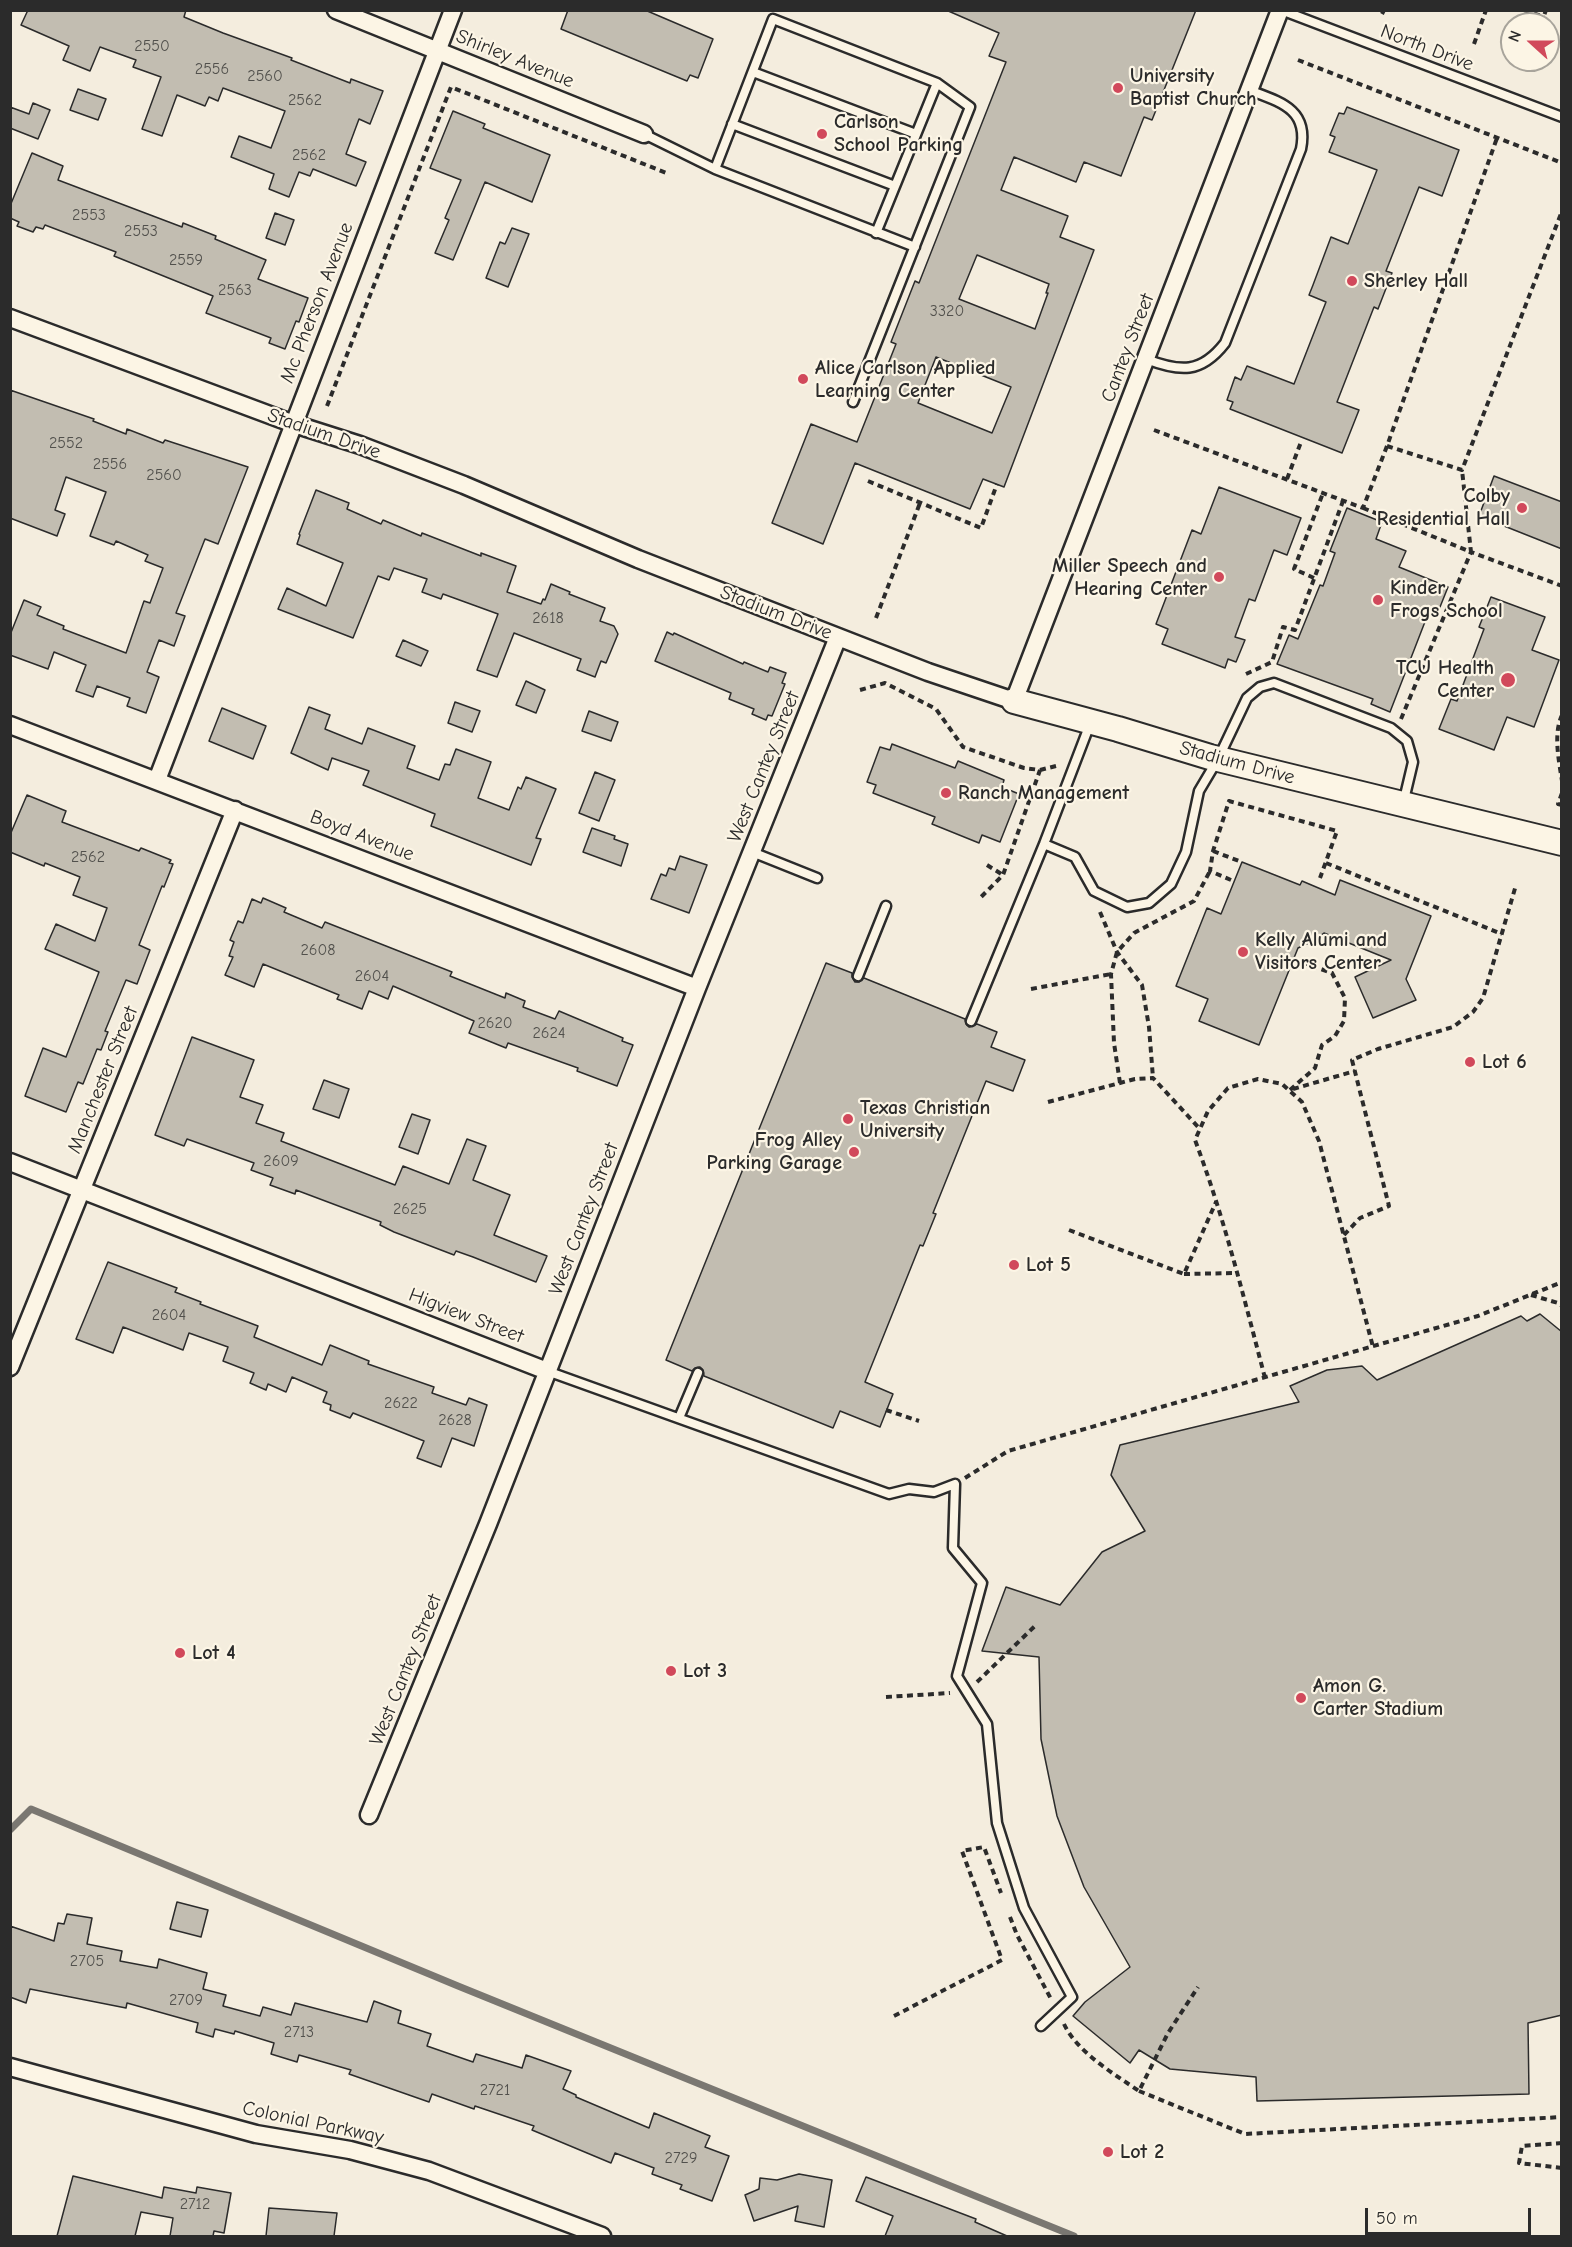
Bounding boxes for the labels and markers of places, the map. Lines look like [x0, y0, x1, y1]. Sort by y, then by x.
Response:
place label: University Baptist Church [1130, 64, 1257, 111]
marker: University Baptist Church [1111, 81, 1125, 95]
place label: Carlson School Parking [834, 110, 963, 157]
marker: Carlson School Parking [815, 127, 829, 141]
place label: Sherley Hall [1364, 269, 1468, 293]
marker: Sherley Hall [1345, 274, 1359, 288]
place label: Alice Carlson Applied Learning Center [815, 356, 995, 403]
marker: Alice Carlson Applied Learning Center [796, 372, 810, 386]
place label: Colby Residential Hall [1377, 484, 1510, 531]
marker: Colby Residential Hall [1515, 501, 1529, 515]
place label: Miller Speech and Hearing Center [1052, 554, 1207, 601]
marker: Miller Speech and Hearing Center [1212, 570, 1226, 584]
place label: Kinder Frogs School [1390, 576, 1503, 623]
marker: Kinder Frogs School [1371, 593, 1385, 607]
place label: TCU Health Center [1396, 656, 1494, 703]
marker: TCU Health Center [1499, 671, 1517, 689]
place label: Ranch Management [958, 781, 1129, 805]
marker: Ranch Management [939, 786, 953, 800]
place label: Kelly Alumi and Visitors Center [1255, 928, 1387, 975]
marker: Kelly Alumi and Visitors Center [1236, 945, 1250, 959]
place label: Lot 6 [1482, 1050, 1527, 1074]
marker: Lot 6 [1463, 1055, 1477, 1069]
place label: Texas Christian University [860, 1096, 990, 1143]
marker: Texas Christian University [841, 1112, 855, 1126]
place label: Frog Alley Parking Garage [707, 1128, 842, 1175]
marker: Frog Alley Parking Garage [847, 1145, 861, 1159]
place label: Lot 5 [1026, 1253, 1071, 1277]
marker: Lot 5 [1007, 1258, 1021, 1272]
place label: Lot 4 [192, 1641, 236, 1665]
marker: Lot 4 [173, 1646, 187, 1660]
place label: Lot 3 [683, 1659, 727, 1683]
marker: Lot 3 [664, 1664, 678, 1678]
place label: Amon G. Carter Stadium [1313, 1674, 1443, 1721]
marker: Amon G. Carter Stadium [1294, 1691, 1308, 1705]
place label: Lot 2 [1120, 2140, 1164, 2164]
marker: Lot 2 [1101, 2145, 1115, 2159]

